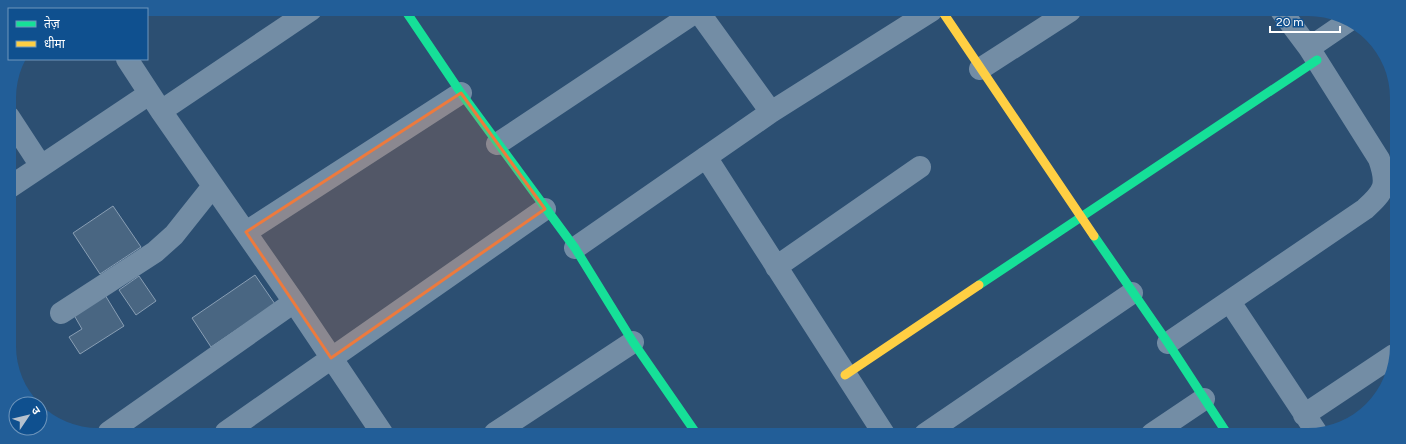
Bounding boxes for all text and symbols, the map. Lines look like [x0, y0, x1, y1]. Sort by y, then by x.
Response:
legend [8, 8, 148, 60]
scale bar [1270, 8, 1340, 34]
text: 20 m [1276, 15, 1304, 29]
text: तेज़ [44, 16, 61, 31]
text: धीमा [44, 36, 66, 51]
north arrow [8, 396, 48, 436]
text: उ [29, 404, 43, 417]

